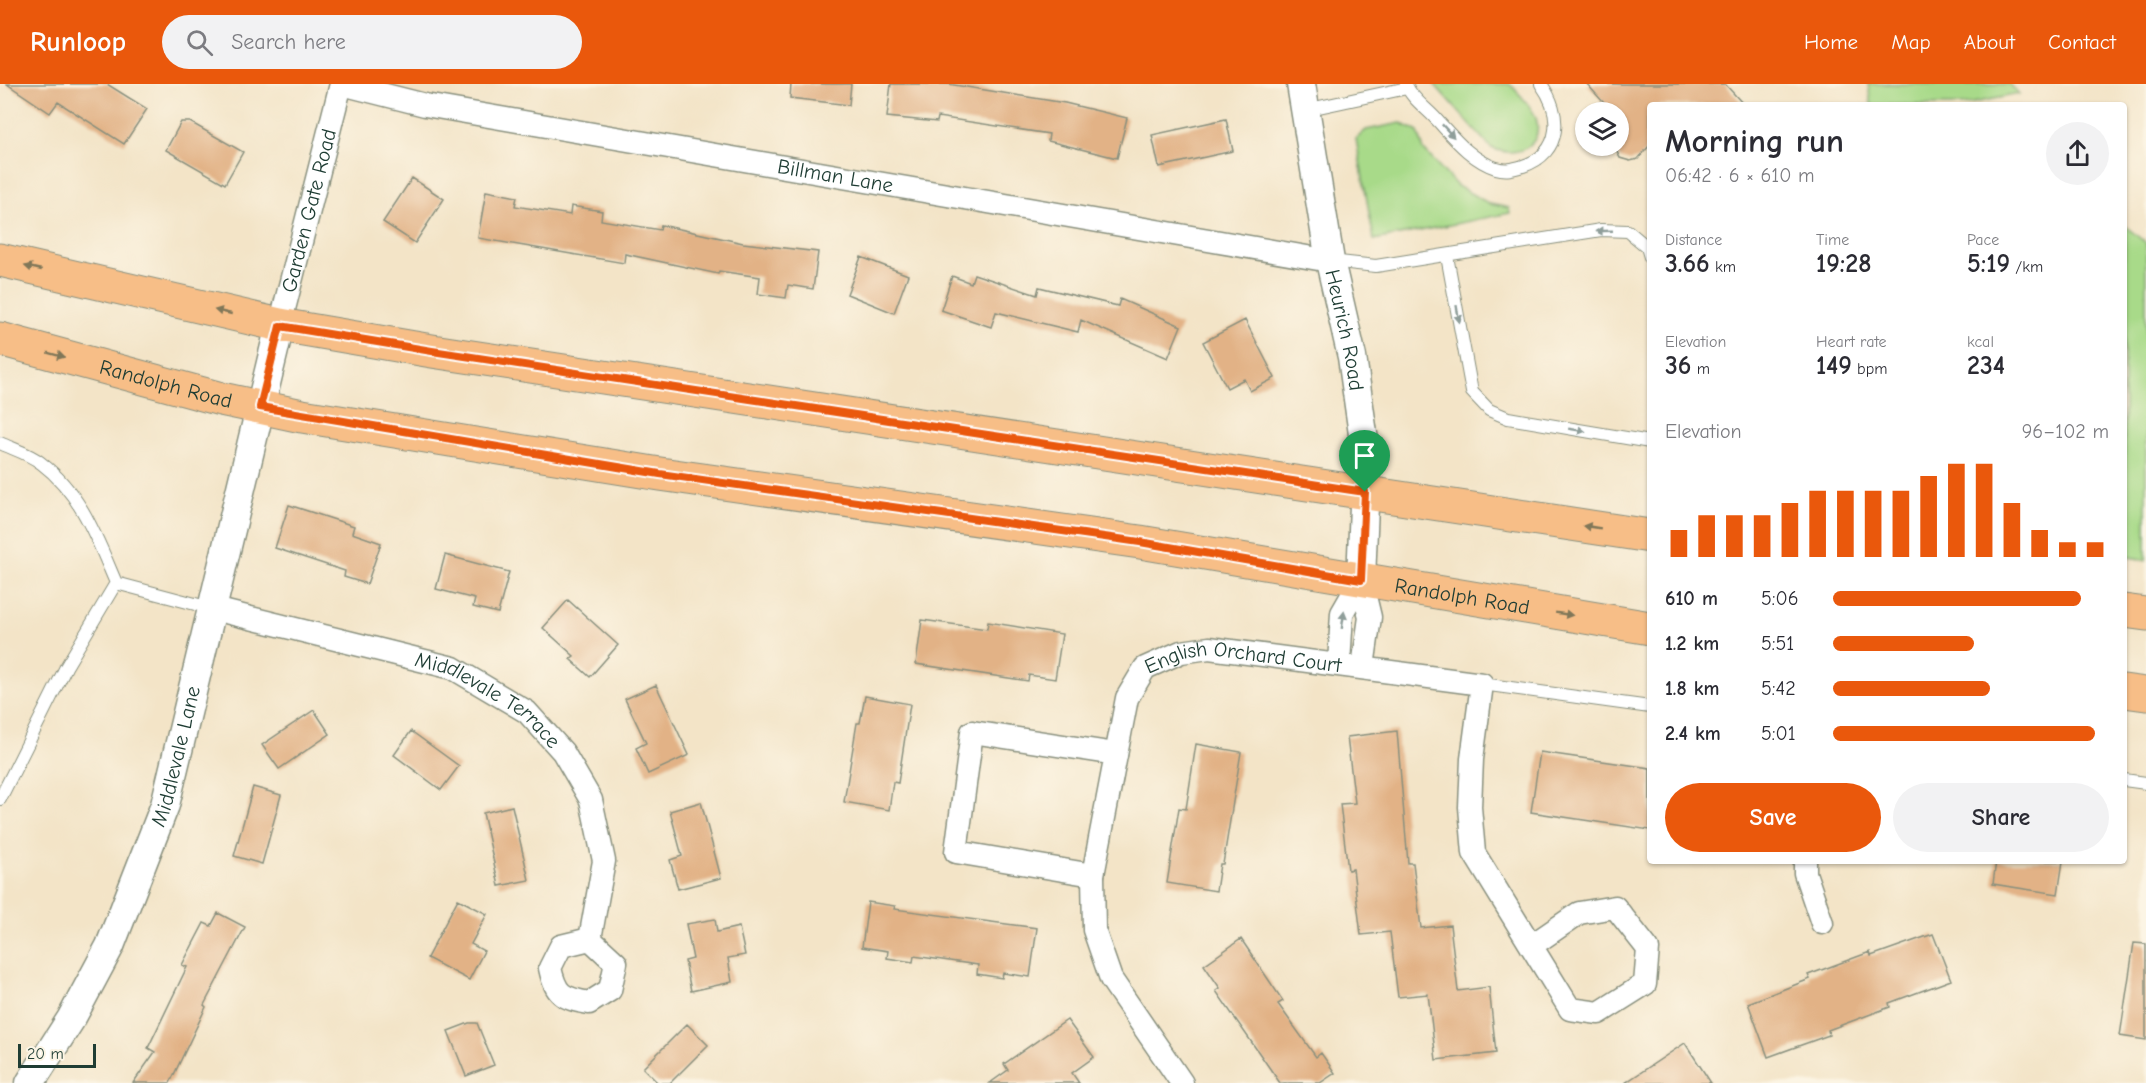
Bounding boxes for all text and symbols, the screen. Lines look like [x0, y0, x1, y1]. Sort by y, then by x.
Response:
search box [162, 15, 582, 69]
text: Runloop [30, 26, 126, 58]
icon: search [183, 26, 216, 59]
text: Search here [231, 29, 346, 55]
text: Home [1804, 30, 1858, 54]
text: Map [1891, 30, 1931, 54]
text: About [1964, 30, 2015, 54]
text: Contact [2048, 30, 2116, 54]
map controls [1575, 102, 1629, 156]
button: layers [1575, 102, 1629, 156]
text: Morning run [1665, 122, 1844, 160]
button: share [2046, 122, 2109, 185]
one-way arrow [1440, 124, 1454, 138]
street label: Garden Gate Road [277, 126, 341, 295]
street label: Billman Lane [776, 154, 895, 197]
text: 06:42 · 6 × 610 m [1665, 164, 1815, 187]
one-way arrow [1595, 226, 1614, 235]
text: Distance [1665, 231, 1722, 249]
text: Time [1816, 231, 1849, 249]
text: Pace [1967, 231, 1999, 249]
text: 3.66 [1665, 249, 1710, 279]
text: 19:28 [1816, 249, 1871, 279]
text: 5:19 [1967, 249, 2010, 279]
text: km [1710, 258, 1736, 276]
text: /km [2010, 258, 2043, 276]
one-way arrow [23, 263, 42, 272]
street label: Heurich Road [1320, 267, 1369, 392]
one-way arrow [1454, 304, 1463, 323]
one-way arrow [214, 306, 232, 316]
text: Elevation [1665, 333, 1726, 351]
text: Heart rate [1816, 333, 1887, 351]
text: kcal [1967, 333, 1994, 351]
one-way arrow [47, 350, 66, 360]
text: 36 [1665, 351, 1691, 381]
text: 149 [1816, 351, 1852, 381]
text: 234 [1967, 351, 2005, 381]
street label: Randolph Road [97, 355, 234, 413]
text: m [1691, 360, 1710, 378]
text: bpm [1852, 360, 1887, 378]
text: Elevation [1665, 420, 1742, 443]
text: 96–102 m [2022, 420, 2109, 443]
one-way arrow [1568, 426, 1587, 435]
pin [1339, 430, 1390, 492]
icon: arrive [1348, 439, 1381, 472]
one-way arrow [1583, 523, 1602, 532]
street label: Randolph Road [1393, 573, 1531, 620]
text: 610 m [1665, 587, 1718, 610]
text: 5:06 [1761, 587, 1798, 610]
one-way arrow [1555, 609, 1574, 618]
one-way arrow [1338, 610, 1347, 629]
text: 1.2 km [1665, 632, 1719, 655]
text: 5:51 [1761, 632, 1794, 655]
street label: English Orchard Court [1141, 636, 1344, 679]
street label: Middlevale Terrace [413, 647, 565, 753]
text: 1.8 km [1665, 677, 1720, 700]
text: 5:42 [1761, 677, 1796, 700]
street label: Middlevale Lane [146, 684, 205, 830]
text: 2.4 km [1665, 722, 1721, 745]
text: 5:01 [1761, 722, 1796, 745]
button: Save [1665, 783, 1881, 852]
button: Share [1893, 783, 2109, 852]
scale bar [18, 1041, 96, 1068]
text: 20 m [27, 1045, 64, 1063]

